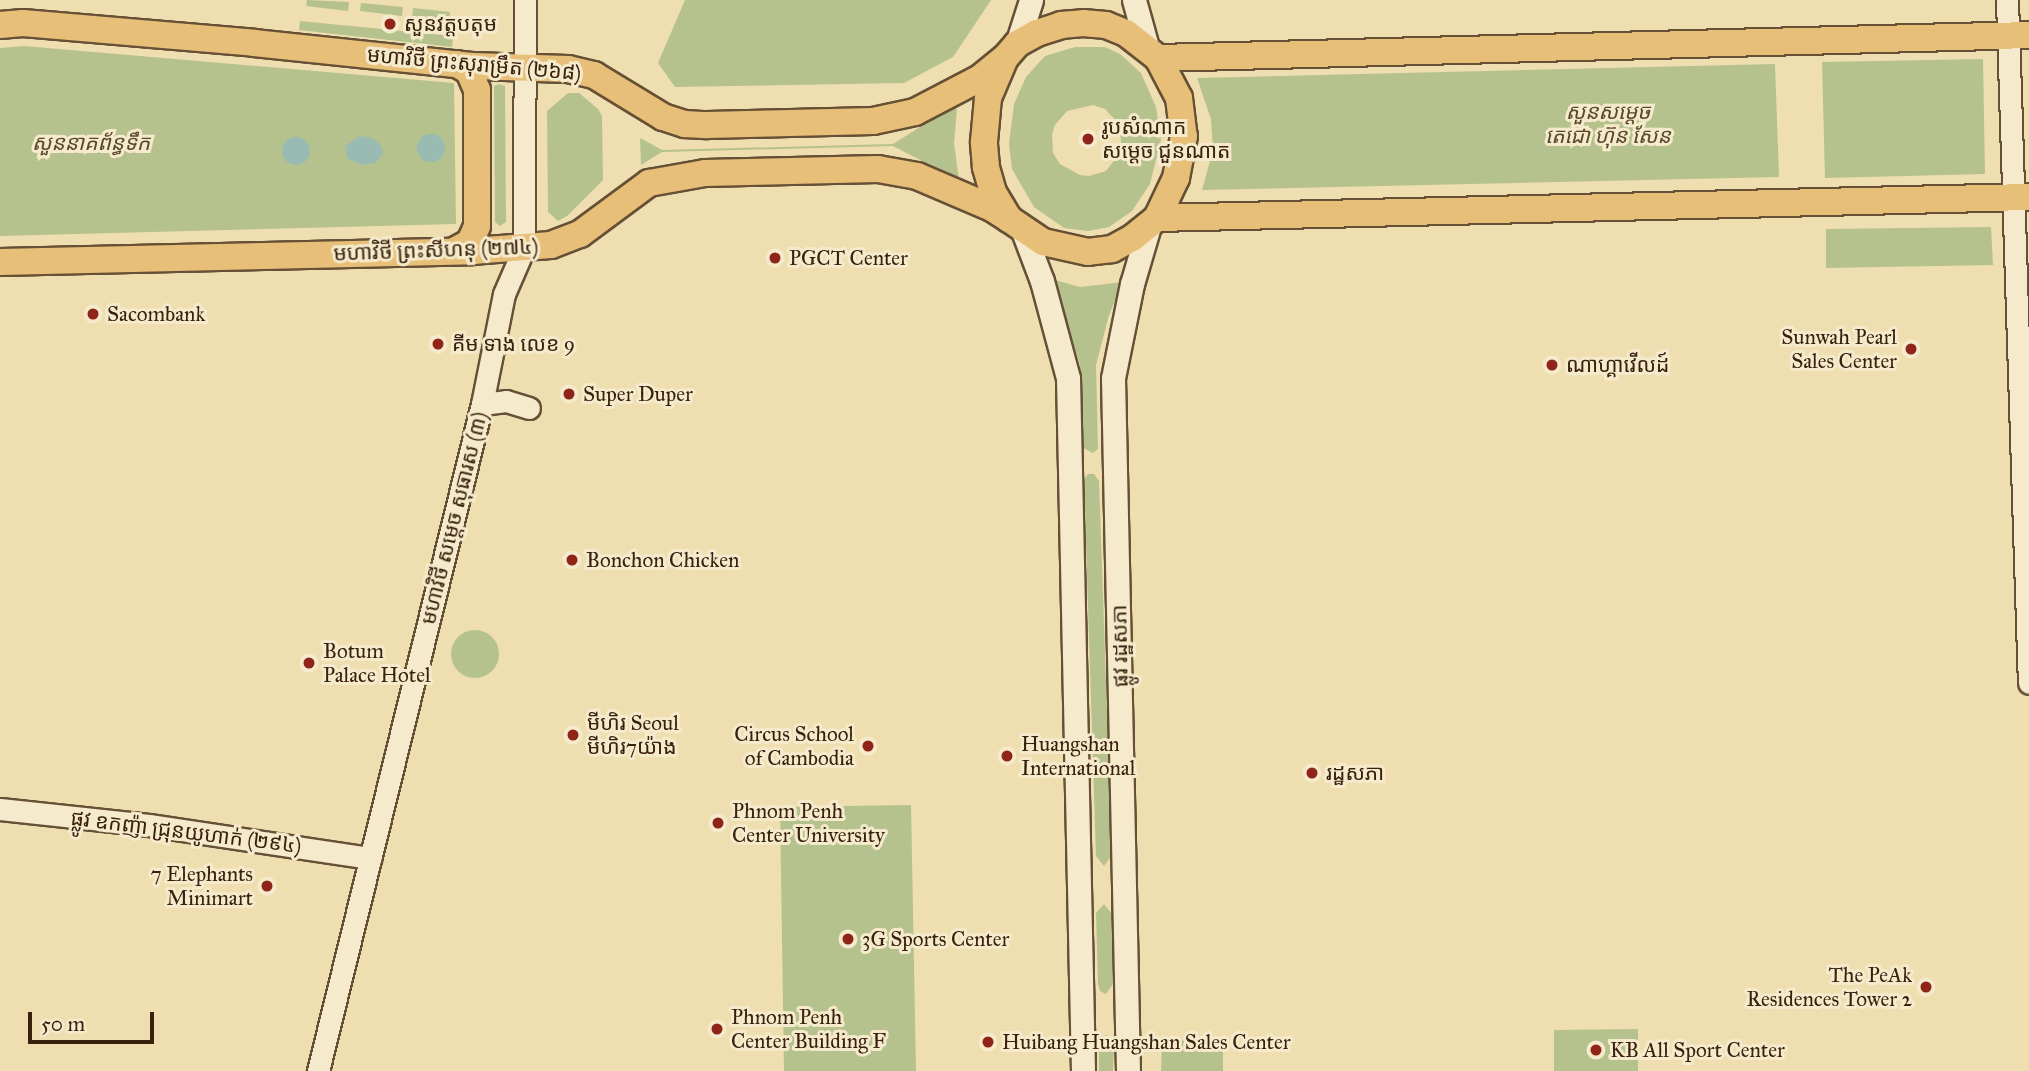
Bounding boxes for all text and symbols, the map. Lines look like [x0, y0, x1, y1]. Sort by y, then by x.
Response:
place label: សួនវត្តបតុម [404, 11, 497, 37]
marker: សួនវត្តបតុម [382, 16, 398, 32]
street label: មហាវិថី ព្រះសុរាម្រឹត (២៦៨) [366, 42, 582, 86]
park label: សួនសម្តេច តេជោ ហ៊ុន សែន [1545, 99, 1671, 149]
place label: រូបសំណាក សម្ដេច ជួនណាត [1102, 114, 1230, 164]
park label: សួននាគព័ន្ធទឹក [32, 130, 150, 156]
marker: រូបសំណាក សម្ដេច ជួនណាត [1080, 131, 1096, 147]
street label: មហាវិថី ព្រះសីហនុ (២៧៤) [333, 234, 539, 266]
place label: PGCT Center [789, 245, 908, 271]
marker: PGCT Center [767, 250, 783, 266]
place label: Sacombank [107, 301, 205, 327]
marker: Sacombank [85, 306, 101, 322]
place label: Sunwah Pearl Sales Center [1781, 324, 1897, 374]
place label: គីម ទាង លេខ 9 [452, 331, 575, 357]
marker: គីម ទាង លេខ 9 [430, 336, 446, 352]
marker: Sunwah Pearl Sales Center [1903, 341, 1919, 357]
place label: ណាហ្គាវើលដ៍ [1566, 352, 1669, 378]
marker: ណាហ្គាវើលដ៍ [1544, 357, 1560, 373]
place label: Super Duper [583, 381, 693, 407]
marker: Super Duper [561, 386, 577, 402]
street label: មហាវិថី សម្តេច សុធារស (៣) [415, 409, 493, 627]
place label: Bonchon Chicken [586, 547, 739, 573]
marker: Bonchon Chicken [564, 552, 580, 568]
street label: ផ្លូវ រដ្ឋសភា [1107, 604, 1133, 688]
place label: Botum Palace Hotel [323, 638, 431, 688]
marker: Botum Palace Hotel [301, 655, 317, 671]
place label: មីហិរ Seoul មីហិរ7យ៉ាង [587, 710, 679, 760]
place label: Circus School of Cambodia [734, 721, 854, 771]
marker: មីហិរ Seoul មីហិរ7យ៉ាង [565, 727, 581, 743]
place label: Huangshan International [1021, 731, 1135, 781]
marker: Circus School of Cambodia [860, 738, 876, 754]
marker: Huangshan International [999, 748, 1015, 764]
place label: រដ្ឋសភា [1326, 760, 1384, 786]
marker: រដ្ឋសភា [1304, 765, 1320, 781]
place label: Phnom Penh Center University [732, 798, 885, 848]
street label: ផ្លូវ ឧកញ៉ា ជ្រុនយូហាក់ (២៩៤) [69, 805, 303, 859]
marker: Phnom Penh Center University [710, 815, 726, 831]
place label: 7 Elephants Minimart [151, 861, 253, 911]
marker: 7 Elephants Minimart [259, 878, 275, 894]
place label: 3G Sports Center [862, 926, 1009, 952]
marker: 3G Sports Center [840, 931, 856, 947]
place label: The PeAk Residences Tower 2 [1746, 962, 1912, 1012]
marker: The PeAk Residences Tower 2 [1918, 979, 1934, 995]
scale bar [32, 998, 158, 1042]
place label: Phnom Penh Center Building F [731, 1004, 886, 1054]
text: 50 m [41, 1011, 85, 1037]
marker: Phnom Penh Center Building F [709, 1021, 725, 1037]
place label: Huibang Huangshan Sales Center [1002, 1029, 1291, 1055]
marker: Huibang Huangshan Sales Center [980, 1034, 996, 1050]
place label: KB All Sport Center [1610, 1037, 1785, 1063]
marker: KB All Sport Center [1588, 1042, 1604, 1058]

